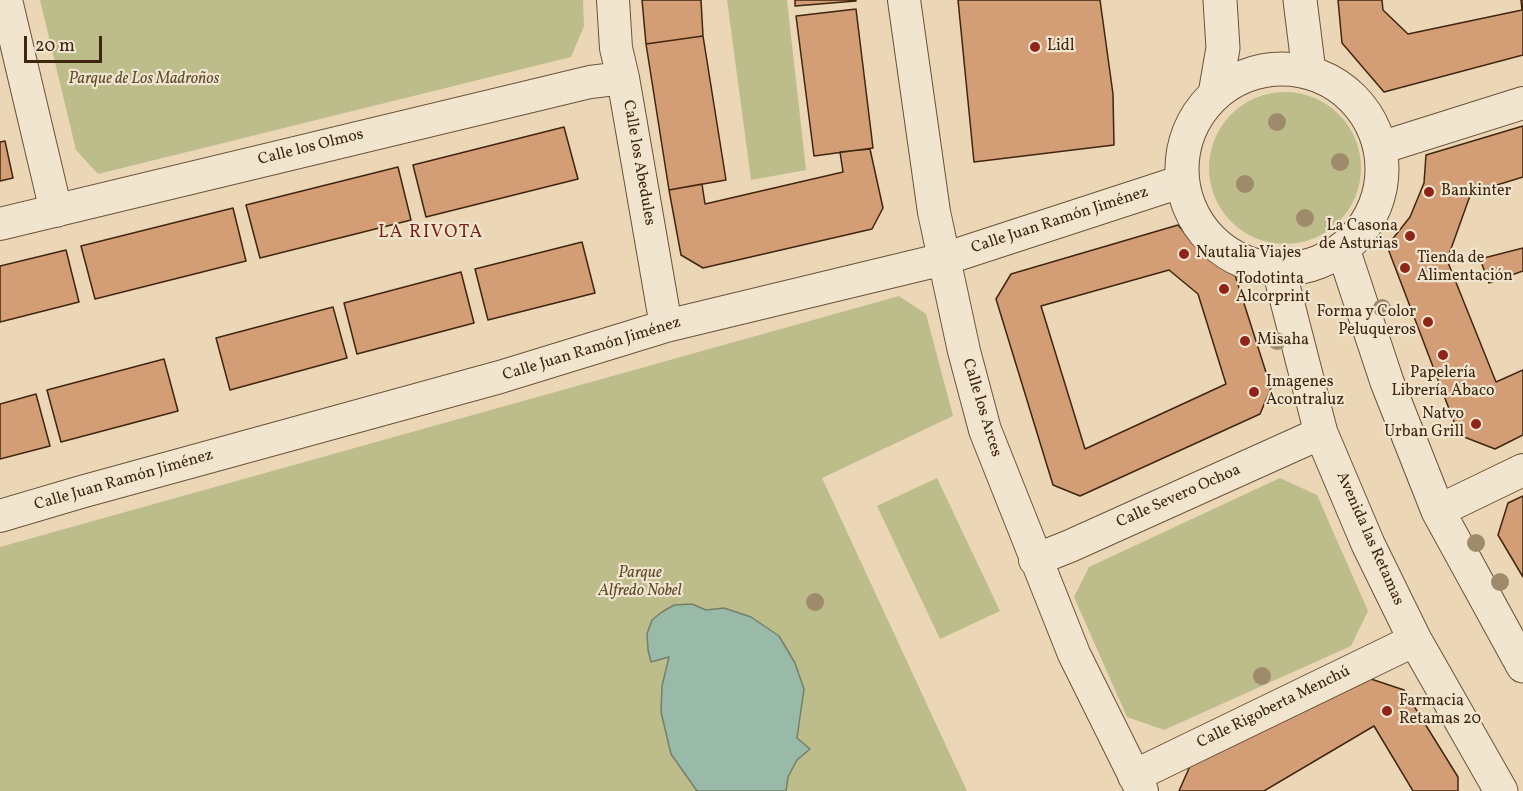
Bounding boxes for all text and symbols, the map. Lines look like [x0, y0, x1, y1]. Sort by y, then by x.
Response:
scale bar [27, 24, 105, 62]
text: 20 m [35, 34, 75, 59]
place label: Lidl [1047, 37, 1075, 57]
marker: Lidl [1028, 40, 1042, 54]
park label: Parque de Los Madroños [69, 70, 219, 90]
street label: Calle los Abedules [618, 99, 658, 227]
street label: Calle los Olmos [256, 126, 366, 170]
place label: Bankinter [1441, 182, 1511, 202]
street label: Calle Juan Ramón Jiménez [969, 183, 1151, 259]
marker: Bankinter [1422, 185, 1436, 199]
place label: La Casona de Asturias [1319, 217, 1398, 255]
district label: LA RIVOTA [378, 223, 484, 245]
marker: La Casona de Asturias [1403, 229, 1417, 243]
place label: Nautalia Viajes [1196, 244, 1301, 264]
marker: Nautalia Viajes [1177, 247, 1191, 261]
place label: Tienda de Alimentación [1417, 249, 1513, 287]
marker: Tienda de Alimentación [1398, 261, 1412, 275]
place label: Todotinta Alcorprint [1236, 270, 1310, 308]
marker: Todotinta Alcorprint [1217, 282, 1231, 296]
place label: Forma y Color Peluqueros [1317, 303, 1416, 341]
street label: Calle Juan Ramón Jiménez [501, 314, 683, 386]
marker: Forma y Color Peluqueros [1421, 315, 1435, 329]
place label: Misaha [1257, 331, 1309, 351]
marker: Misaha [1238, 334, 1252, 348]
marker: Papelería Librería Abaco [1436, 348, 1450, 362]
street label: Calle los Arces [957, 357, 1005, 459]
place label: Papelería Librería Abaco [1391, 364, 1495, 402]
place label: Imagenes Acontraluz [1266, 373, 1344, 411]
marker: Imagenes Acontraluz [1247, 385, 1261, 399]
place label: Natvo Urban Grill [1384, 405, 1464, 443]
marker: Natvo Urban Grill [1469, 417, 1483, 431]
street label: Calle Juan Ramón Jiménez [32, 446, 216, 516]
street label: Calle Severo Ochoa [1114, 461, 1244, 533]
street label: Avenida las Retamas [1331, 469, 1407, 609]
park label: Parque Alfredo Nobel [598, 564, 682, 602]
street label: Calle Rigoberta Menchú [1194, 663, 1354, 753]
place label: Farmacia Retamas 20 [1399, 692, 1481, 730]
marker: Farmacia Retamas 20 [1380, 704, 1394, 718]

